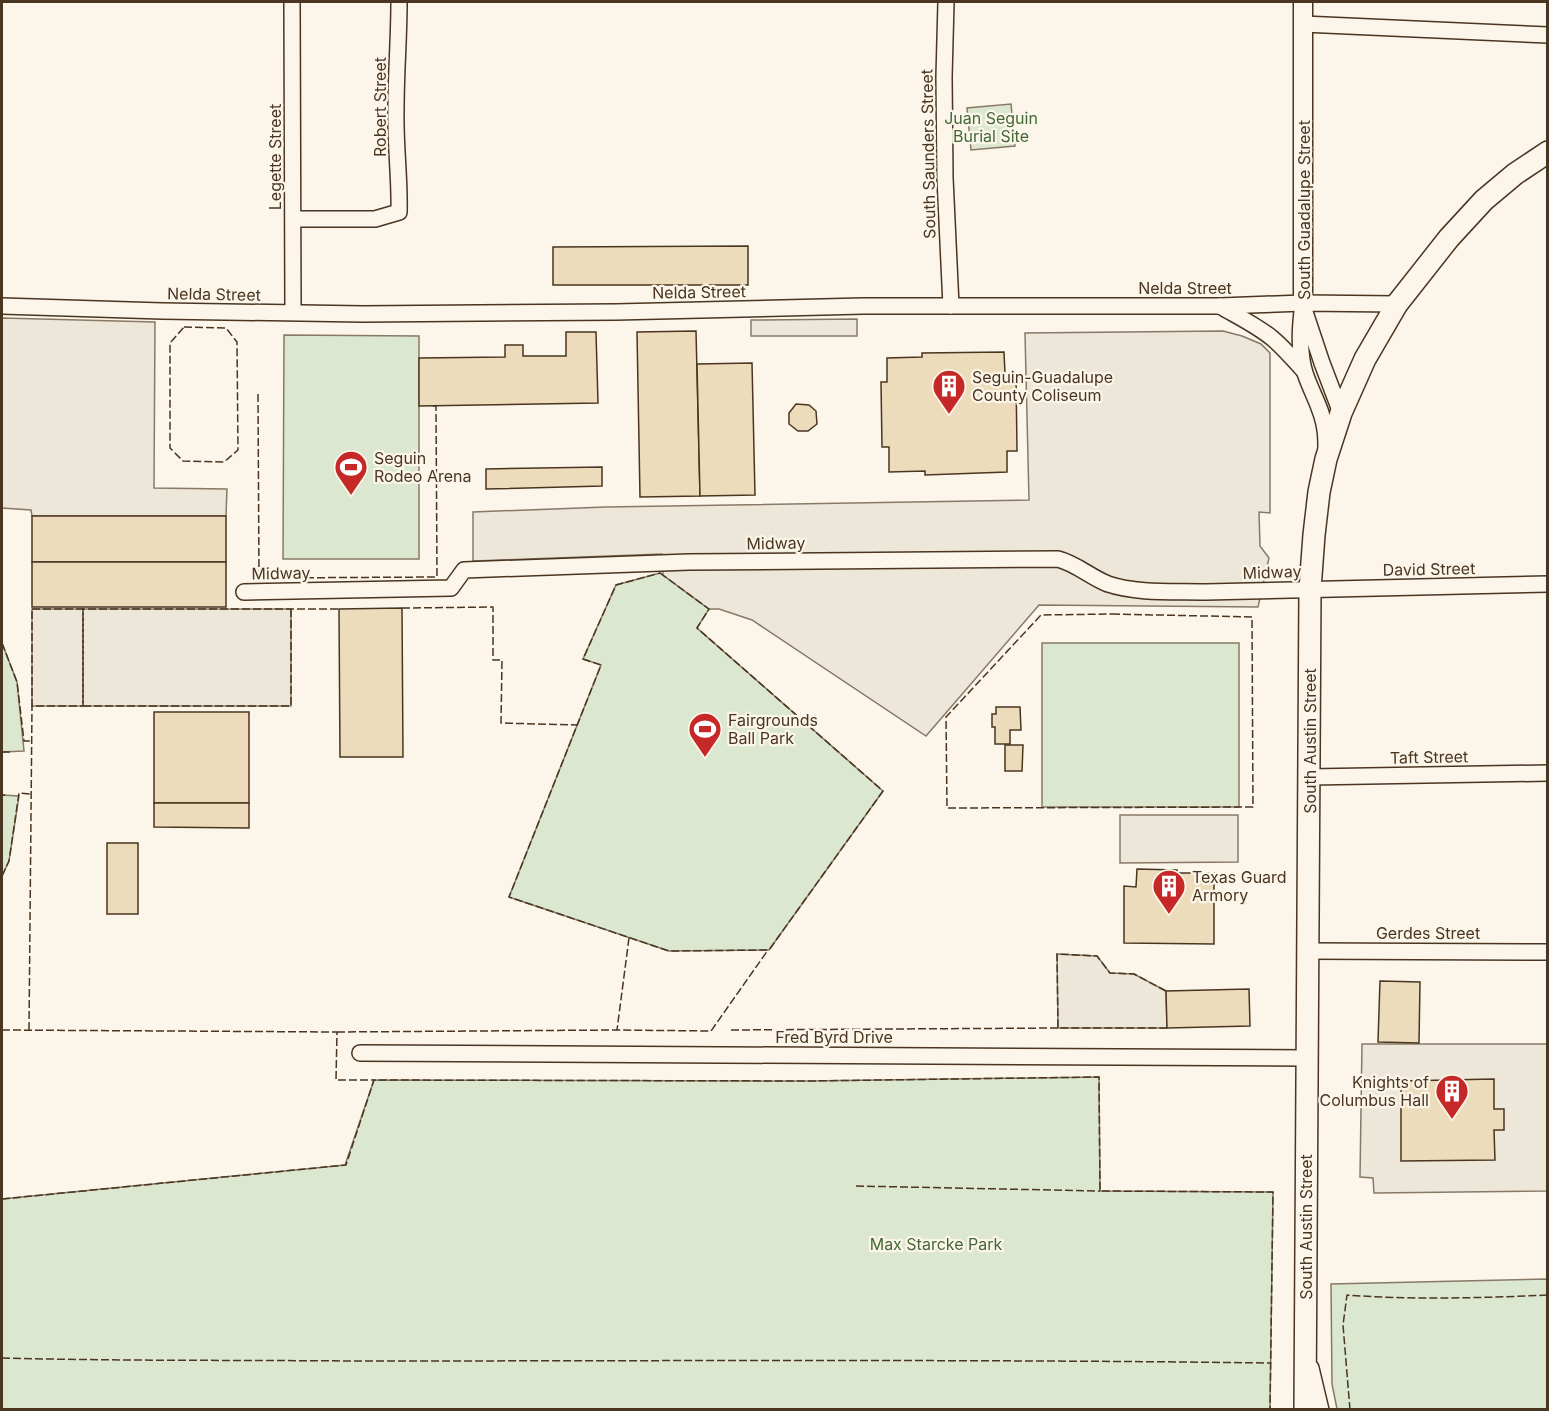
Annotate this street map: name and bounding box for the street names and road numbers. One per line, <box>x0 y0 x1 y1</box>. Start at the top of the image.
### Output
street label: Robert Street <box>370 57 390 157</box>
street label: South Saunders Street <box>917 69 939 239</box>
street label: Legette Street <box>265 104 285 210</box>
street label: South Guadalupe Street <box>1294 120 1314 300</box>
street label: Nelda Street <box>1138 278 1232 298</box>
street label: Nelda Street <box>652 281 746 303</box>
street label: Nelda Street <box>167 283 261 305</box>
street label: Midway <box>746 532 806 554</box>
street label: David Street <box>1383 558 1475 580</box>
street label: Midway <box>1242 561 1302 583</box>
street label: Midway <box>251 562 311 584</box>
street label: South Austin Street <box>1300 668 1320 814</box>
street label: Taft Street <box>1390 746 1468 768</box>
street label: Gerdes Street <box>1376 923 1480 943</box>
street label: Fred Byrd Drive <box>775 1027 893 1047</box>
street label: South Austin Street <box>1296 1154 1316 1300</box>

